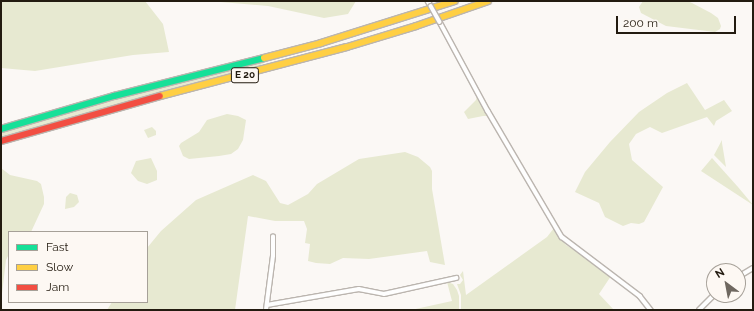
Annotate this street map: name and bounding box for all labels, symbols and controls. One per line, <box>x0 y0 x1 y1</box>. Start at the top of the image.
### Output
scale bar <box>618 8 738 34</box>
text: 200 m <box>623 16 658 30</box>
road number: E 20 <box>230 67 260 83</box>
legend <box>8 231 148 303</box>
text: Fast <box>46 240 69 254</box>
text: Slow <box>46 260 73 274</box>
north arrow <box>706 263 746 303</box>
text: N <box>713 266 727 281</box>
text: Jam <box>46 280 69 294</box>

